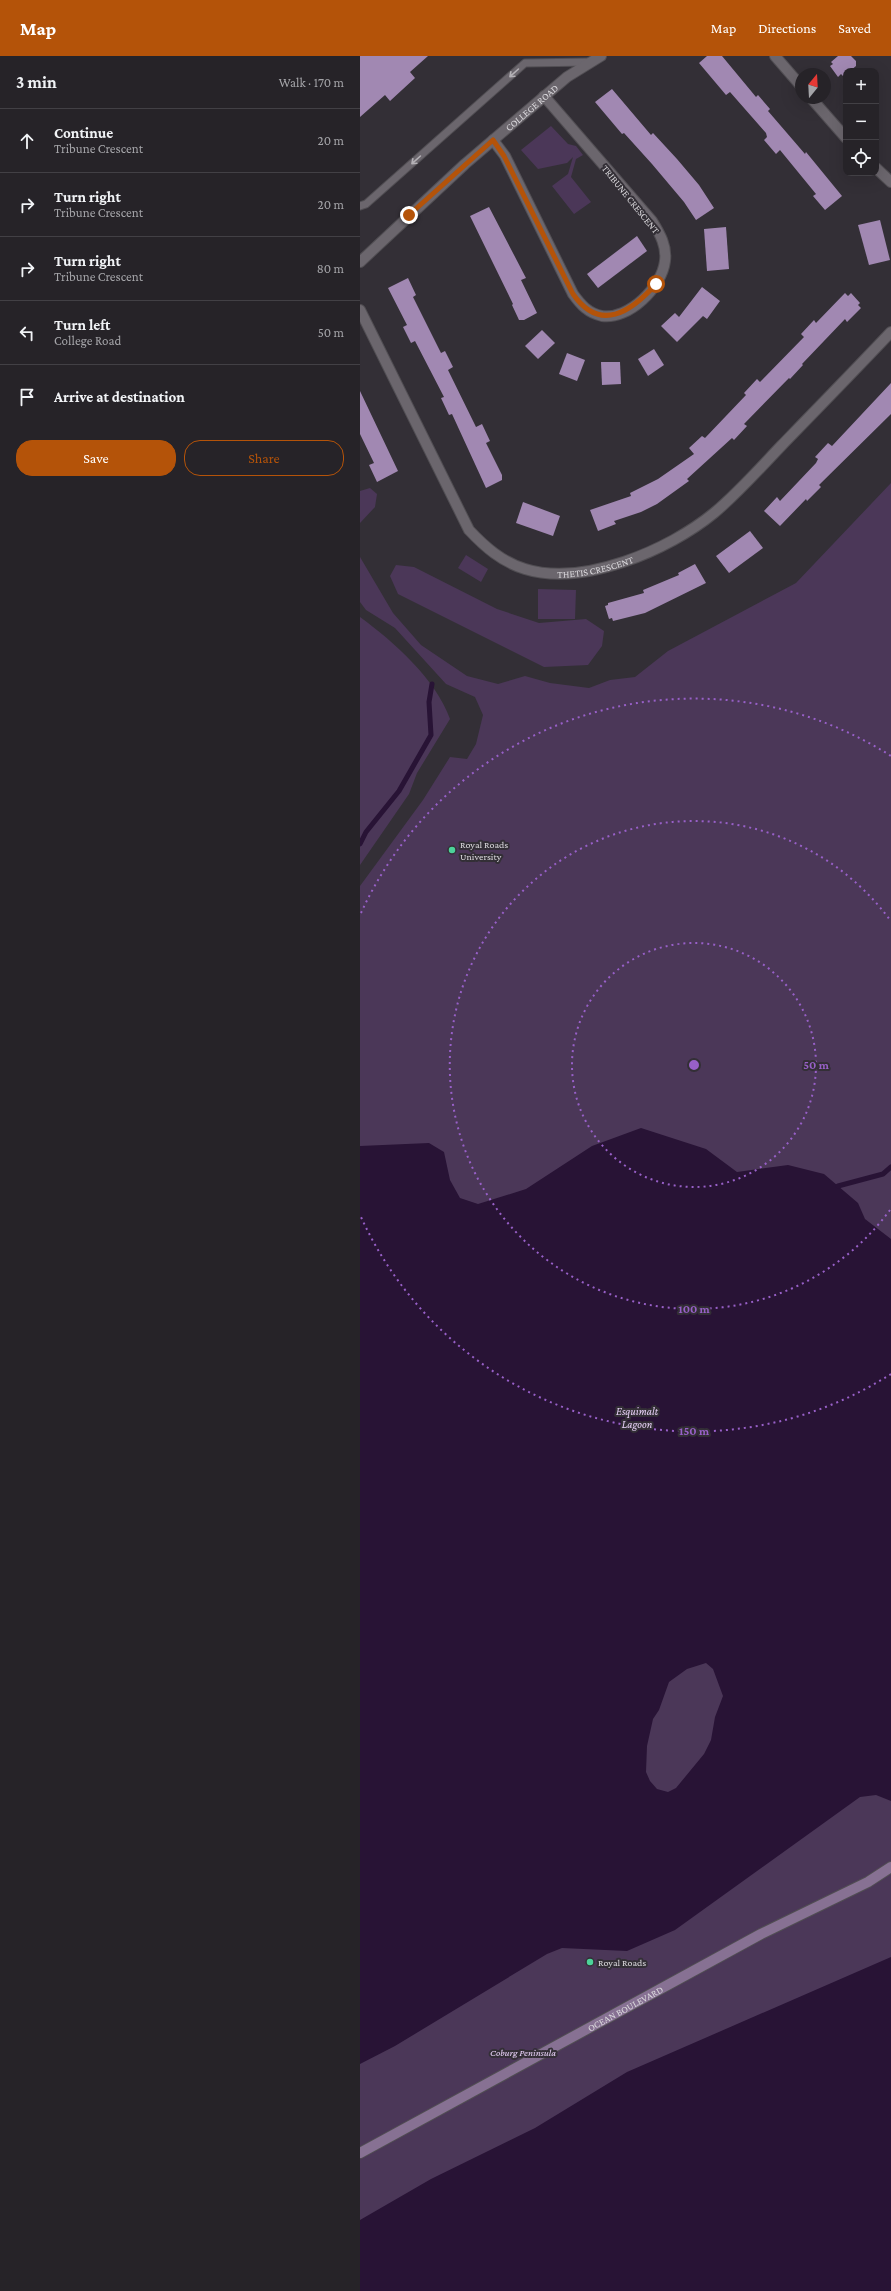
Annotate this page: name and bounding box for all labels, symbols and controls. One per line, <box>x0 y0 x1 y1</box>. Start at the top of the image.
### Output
text: Map <box>20 18 56 39</box>
text: Map <box>711 20 736 36</box>
text: Directions <box>758 20 816 36</box>
text: Saved <box>838 20 871 36</box>
one-way arrow <box>509 68 519 77</box>
north arrow <box>795 68 831 104</box>
map controls <box>843 68 879 176</box>
button: + <box>843 68 879 104</box>
text: 3 min <box>16 73 57 92</box>
text: Walk · 170 m <box>279 75 344 90</box>
street label: COLLEGE ROAD <box>503 82 561 133</box>
button: − <box>843 104 879 140</box>
text: Continue <box>54 125 113 141</box>
icon: ahead <box>16 130 38 152</box>
text: 20 m <box>318 133 344 148</box>
button: locate <box>843 140 879 176</box>
text: Tribune Crescent <box>54 141 143 156</box>
one-way arrow <box>411 155 422 164</box>
street label: TRIBUNE CRESCENT <box>600 163 662 236</box>
text: Turn right <box>54 189 121 205</box>
icon: right <box>16 194 38 216</box>
text: 20 m <box>318 197 344 212</box>
text: Tribune Crescent <box>54 205 143 220</box>
route end <box>400 206 418 224</box>
text: Turn right <box>54 253 121 269</box>
icon: right <box>16 258 38 280</box>
text: 80 m <box>317 261 344 276</box>
text: Tribune Crescent <box>54 269 143 284</box>
route start <box>647 275 665 293</box>
text: Turn left <box>54 317 110 333</box>
icon: left <box>16 322 38 344</box>
text: 50 m <box>318 325 344 340</box>
text: College Road <box>54 333 121 348</box>
icon: arrive <box>16 386 38 408</box>
text: Arrive at destination <box>54 389 185 405</box>
button: Save <box>16 440 176 476</box>
button: Share <box>184 440 344 476</box>
street label: THETIS CRESCENT <box>557 554 635 580</box>
place label: Royal Roads University <box>460 839 508 862</box>
marker: Royal Roads University <box>447 845 457 855</box>
centre of rings <box>687 1058 701 1072</box>
text: 50 m <box>803 1058 830 1072</box>
text: 100 m <box>678 1302 711 1316</box>
water label: Esquimalt Lagoon <box>616 1405 659 1431</box>
text: 150 m <box>679 1424 710 1438</box>
marker: Royal Roads <box>585 1957 595 1967</box>
place label: Royal Roads <box>598 1957 646 1968</box>
street label: OCEAN BOULEVARD <box>586 1983 665 2034</box>
park label: Coburg Peninsula <box>490 2047 556 2058</box>

